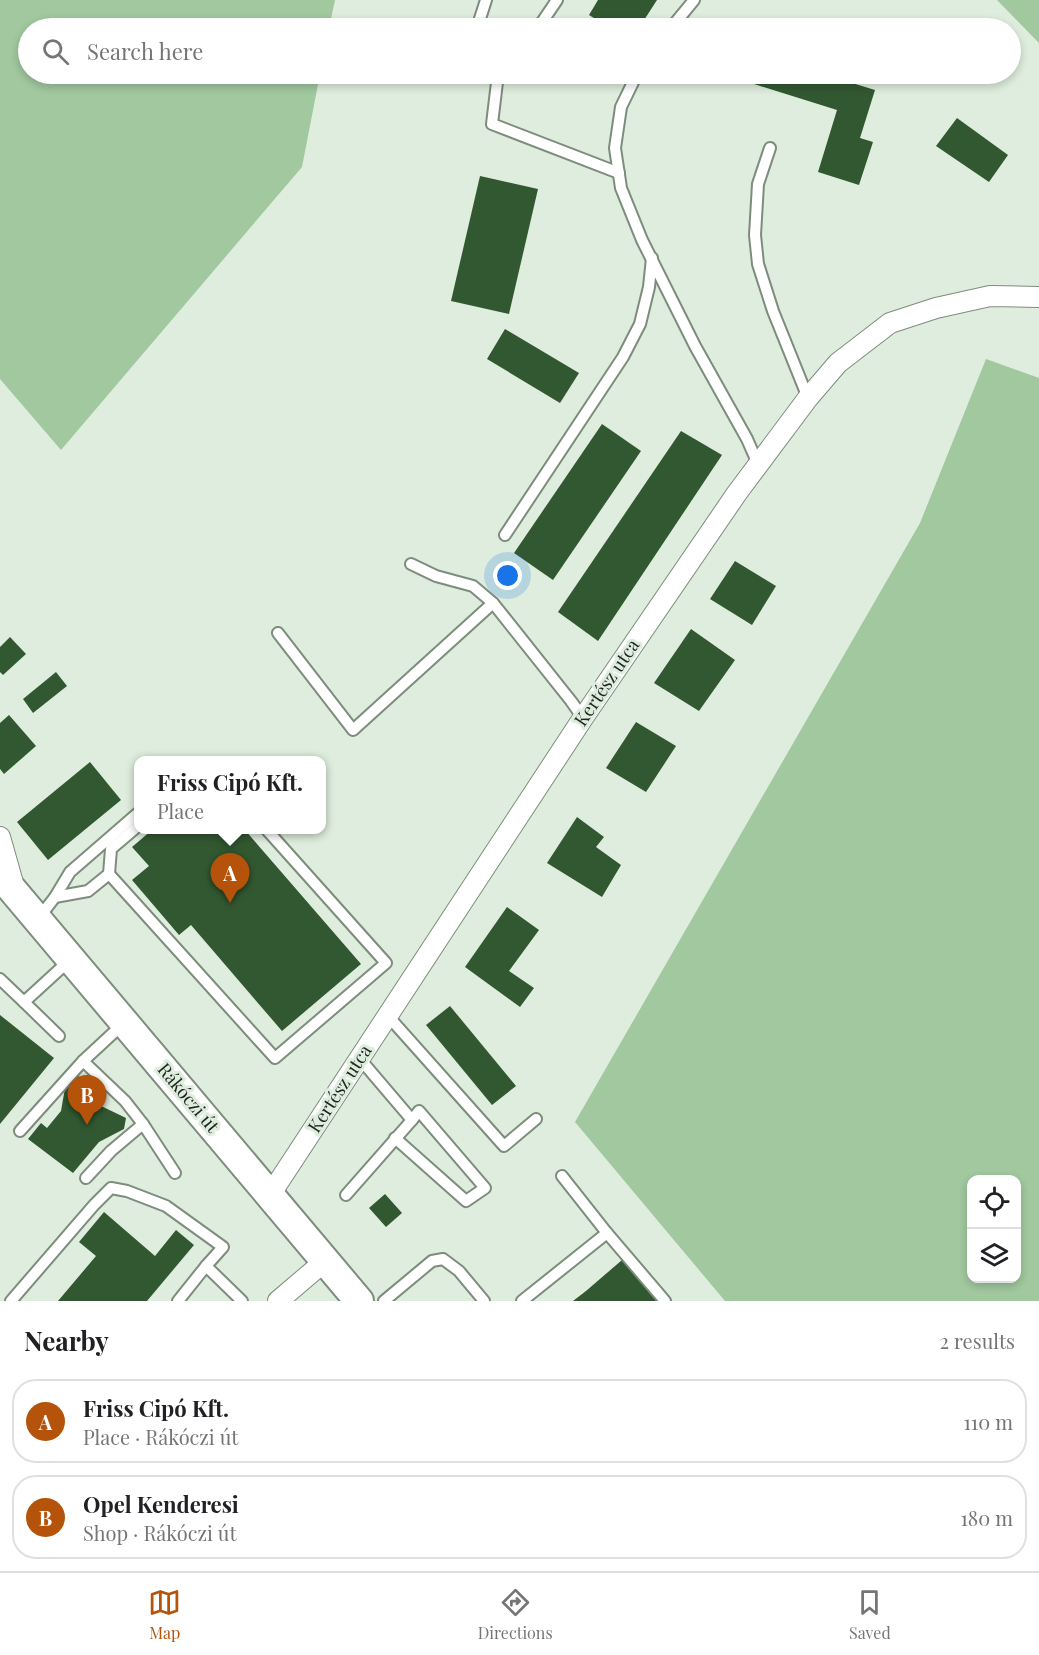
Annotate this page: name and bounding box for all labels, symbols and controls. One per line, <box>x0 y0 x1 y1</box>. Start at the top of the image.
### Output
search box <box>18 18 1021 84</box>
icon: search <box>39 35 72 68</box>
text: Search here <box>87 36 203 66</box>
your location <box>493 561 522 590</box>
street label: Kertész utca <box>568 634 644 731</box>
popup <box>134 756 326 834</box>
text: Friss Cipó Kft. <box>157 767 303 797</box>
text: Place <box>157 797 204 824</box>
pin: A <box>210 854 250 903</box>
street label: Kertész utca <box>302 1040 376 1137</box>
street label: Rákóczi út <box>153 1058 225 1138</box>
pin: B <box>68 1076 106 1125</box>
map controls <box>967 1175 1021 1283</box>
button: locate <box>967 1175 1021 1229</box>
button: layers <box>967 1229 1021 1283</box>
text: Nearby <box>24 1323 109 1358</box>
text: 2 results <box>940 1327 1015 1354</box>
text: Friss Cipó Kft. <box>83 1393 229 1423</box>
text: A <box>39 1408 52 1435</box>
text: 110 m <box>963 1408 1013 1435</box>
text: Place · Rákóczi út <box>83 1423 238 1450</box>
text: Opel Kenderesi <box>83 1489 239 1519</box>
text: B <box>39 1504 52 1531</box>
text: 180 m <box>960 1504 1013 1531</box>
text: Shop · Rákóczi út <box>83 1519 236 1546</box>
tab: Map <box>148 1586 181 1643</box>
tab: Directions <box>478 1586 553 1643</box>
tab: Saved <box>849 1586 891 1643</box>

